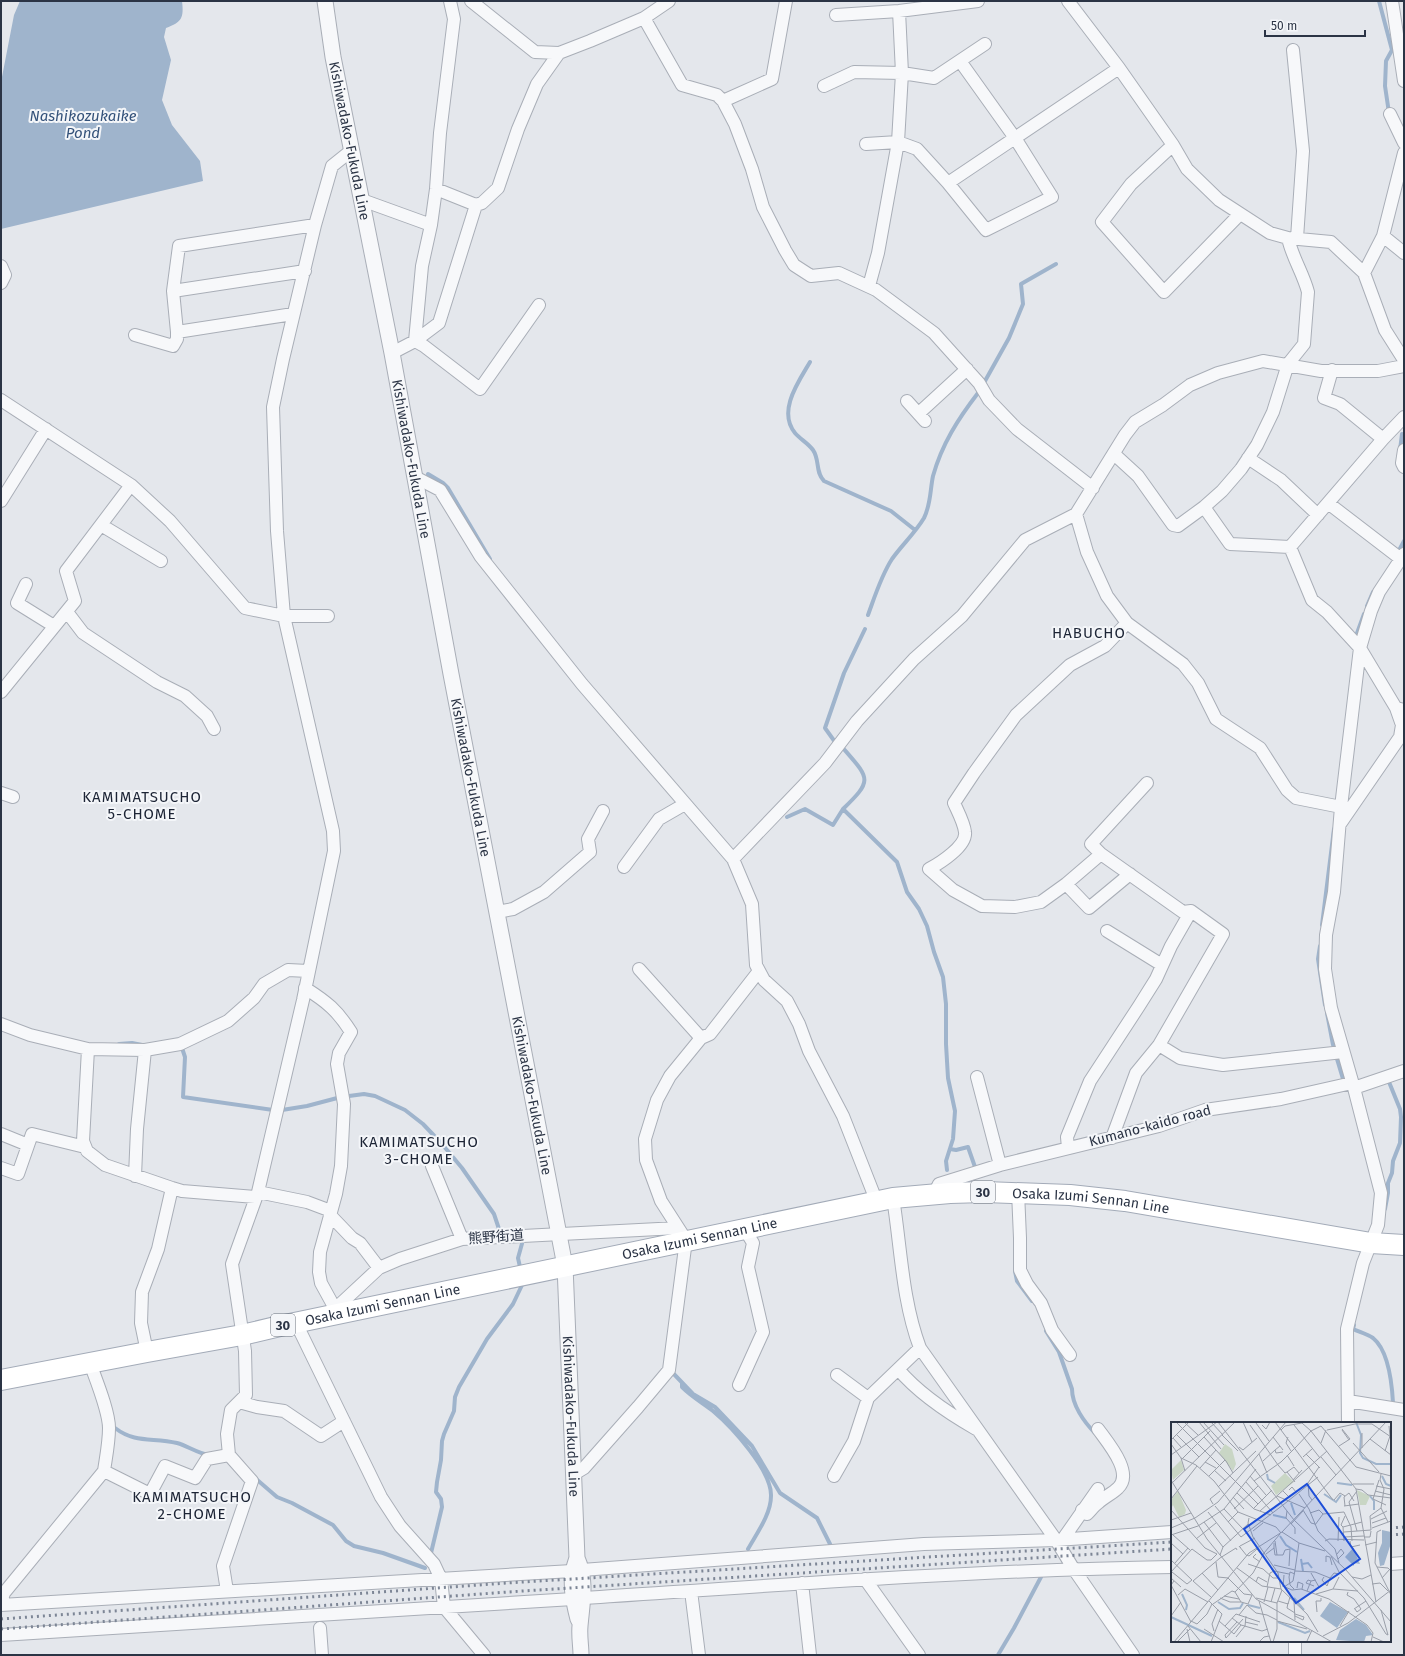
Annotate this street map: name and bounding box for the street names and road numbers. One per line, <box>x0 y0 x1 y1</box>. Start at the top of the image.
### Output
street label: Kishiwadako-Fukuda Line <box>326 60 374 222</box>
street label: Kishiwadako-Fukuda Line <box>388 378 434 540</box>
street label: Kishiwadako-Fukuda Line <box>447 696 495 858</box>
street label: Kishiwadako-Fukuda Line <box>509 1015 556 1176</box>
street label: Kumano-kaido road <box>1087 1102 1213 1150</box>
road number: 30 <box>971 1181 995 1203</box>
street label: Osaka Izumi Sennan Line <box>1012 1184 1171 1217</box>
street label: Osaka Izumi Sennan Line <box>621 1214 779 1263</box>
street label: 熊野街道 <box>467 1227 525 1247</box>
street label: Osaka Izumi Sennan Line <box>303 1280 462 1329</box>
road number: 30 <box>271 1314 295 1336</box>
street label: Kishiwadako-Fukuda Line <box>559 1335 583 1497</box>

